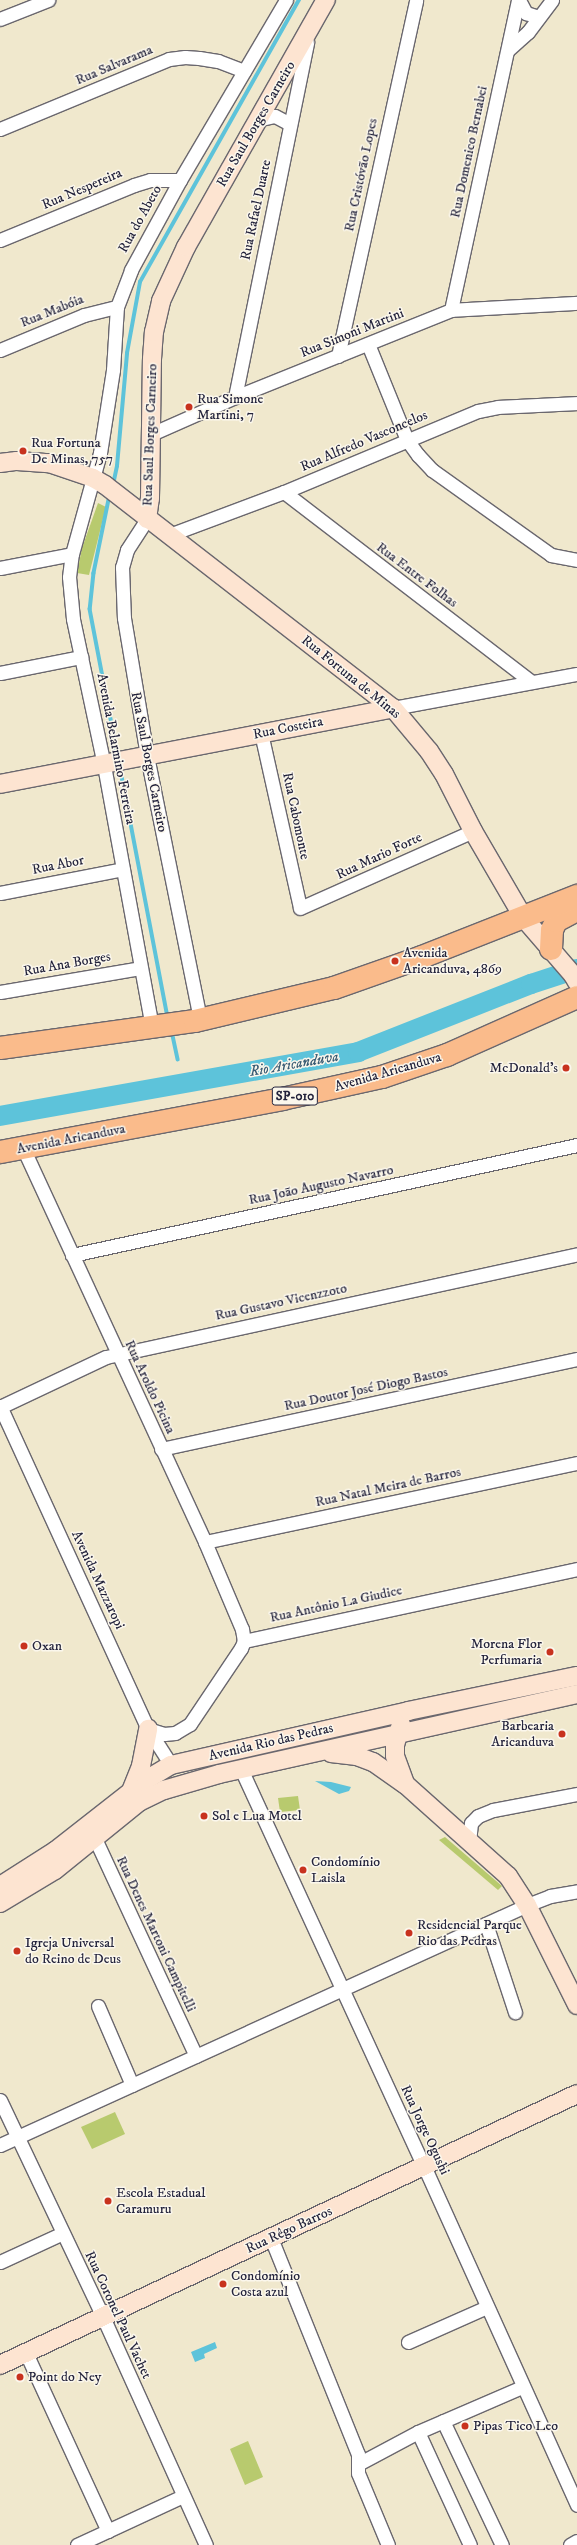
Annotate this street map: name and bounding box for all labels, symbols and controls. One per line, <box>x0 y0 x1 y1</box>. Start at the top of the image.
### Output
street label: Rua Salvarama <box>73 41 155 89</box>
street label: Rua Saul Borges Carneiro <box>213 58 299 190</box>
street label: Rua Domenico Bernabei <box>447 85 491 219</box>
street label: Rua Cristóvão Lopes <box>341 117 381 233</box>
street label: Rua Rafael Duarte <box>237 158 275 262</box>
street label: Rua Nespereira <box>39 165 125 213</box>
street label: Rua do Abeto <box>115 182 165 256</box>
street label: Rua Mabóia <box>18 291 86 331</box>
street label: Rua Simoni Martini <box>298 305 406 361</box>
street label: Rua Saul Borges Carneiro <box>139 363 161 507</box>
place label: Rua Simone Martini, 7 <box>197 391 263 424</box>
marker: Rua Simone Martini, 7 <box>184 402 194 412</box>
street label: Rua Alfredo Vasconcelos <box>298 407 430 475</box>
place label: Rua Fortuna De Minas, 757 <box>31 435 113 468</box>
marker: Rua Fortuna De Minas, 757 <box>18 446 28 456</box>
street label: Rua Entre Folhas <box>373 539 461 611</box>
street label: Rua Fortuna de Minas <box>298 632 404 722</box>
street label: Avenida Belarmino Ferreira <box>93 672 139 826</box>
street label: Rua Saul Borges Carneiro <box>127 690 171 834</box>
street label: Rua Costeira <box>252 713 324 743</box>
street label: Rua Cabomonte <box>279 771 313 861</box>
street label: Rua Mario Forte <box>333 829 425 883</box>
street label: Rua Abor <box>31 852 85 878</box>
place label: Avenida Aricanduva, 4869 <box>403 945 502 978</box>
street label: Rua Ana Borges <box>22 948 112 980</box>
marker: Avenida Aricanduva, 4869 <box>390 956 400 966</box>
water label: Rio Aricanduva <box>248 1047 340 1081</box>
street label: Avenida Aricanduva <box>333 1049 443 1095</box>
place label: McDonald's <box>490 1060 558 1076</box>
marker: McDonald's <box>561 1063 571 1073</box>
road number: SP-010 <box>271 1085 319 1107</box>
street label: Avenida Aricanduva <box>15 1120 127 1158</box>
street label: Rua João Augusto Navarro <box>247 1161 395 1209</box>
street label: Rua Gustavo Vicenzzoto <box>214 1280 348 1324</box>
street label: Rua Aroldo Picina <box>121 1337 179 1437</box>
street label: Rua Doutor José Diogo Bastos <box>283 1363 449 1415</box>
street label: Rua Natal Meira de Barros <box>314 1463 462 1511</box>
street label: Avenida Mazzaropi <box>68 1528 128 1632</box>
street label: Rua Antônio La Giudice <box>268 1582 404 1626</box>
place label: Morena Flor Perfumaria <box>471 1636 542 1668</box>
place label: Oxan <box>32 1638 62 1654</box>
marker: Oxan <box>19 1641 29 1651</box>
marker: Morena Flor Perfumaria <box>545 1647 555 1657</box>
place label: Barbearia Aricanduva <box>491 1718 554 1750</box>
street label: Avenida Rio das Pedras <box>207 1719 335 1765</box>
marker: Barbearia Aricanduva <box>557 1729 567 1739</box>
place label: Sol e Lua Motel <box>212 1808 302 1824</box>
marker: Sol e Lua Motel <box>199 1811 209 1821</box>
street label: Rua Denes Martoni Campitelli <box>113 1853 199 2015</box>
place label: Condomínio Laisla <box>311 1854 380 1886</box>
marker: Condomínio Laisla <box>298 1865 308 1875</box>
place label: Residencial Parque Rio das Pedras <box>417 1917 522 1950</box>
marker: Residencial Parque Rio das Pedras <box>404 1928 414 1938</box>
place label: Igreja Universal do Reino de Deus <box>25 1935 121 1968</box>
marker: Igreja Universal do Reino de Deus <box>12 1946 22 1956</box>
street label: Rua Jorge Ogushi <box>397 2082 453 2178</box>
place label: Escola Estadual Caramuru <box>116 2185 205 2218</box>
marker: Escola Estadual Caramuru <box>103 2196 113 2206</box>
street label: Rua Rêgo Barros <box>243 2203 335 2257</box>
street label: Rua Coronel Paul Vachet <box>81 2248 155 2382</box>
place label: Condomínio Costa azul <box>231 2268 300 2300</box>
marker: Condomínio Costa azul <box>218 2279 228 2289</box>
place label: Point do Ney <box>28 2369 101 2385</box>
marker: Point do Ney <box>15 2372 25 2382</box>
place label: Pipas Tico Leo <box>473 2418 558 2434</box>
marker: Pipas Tico Leo <box>460 2421 470 2431</box>

